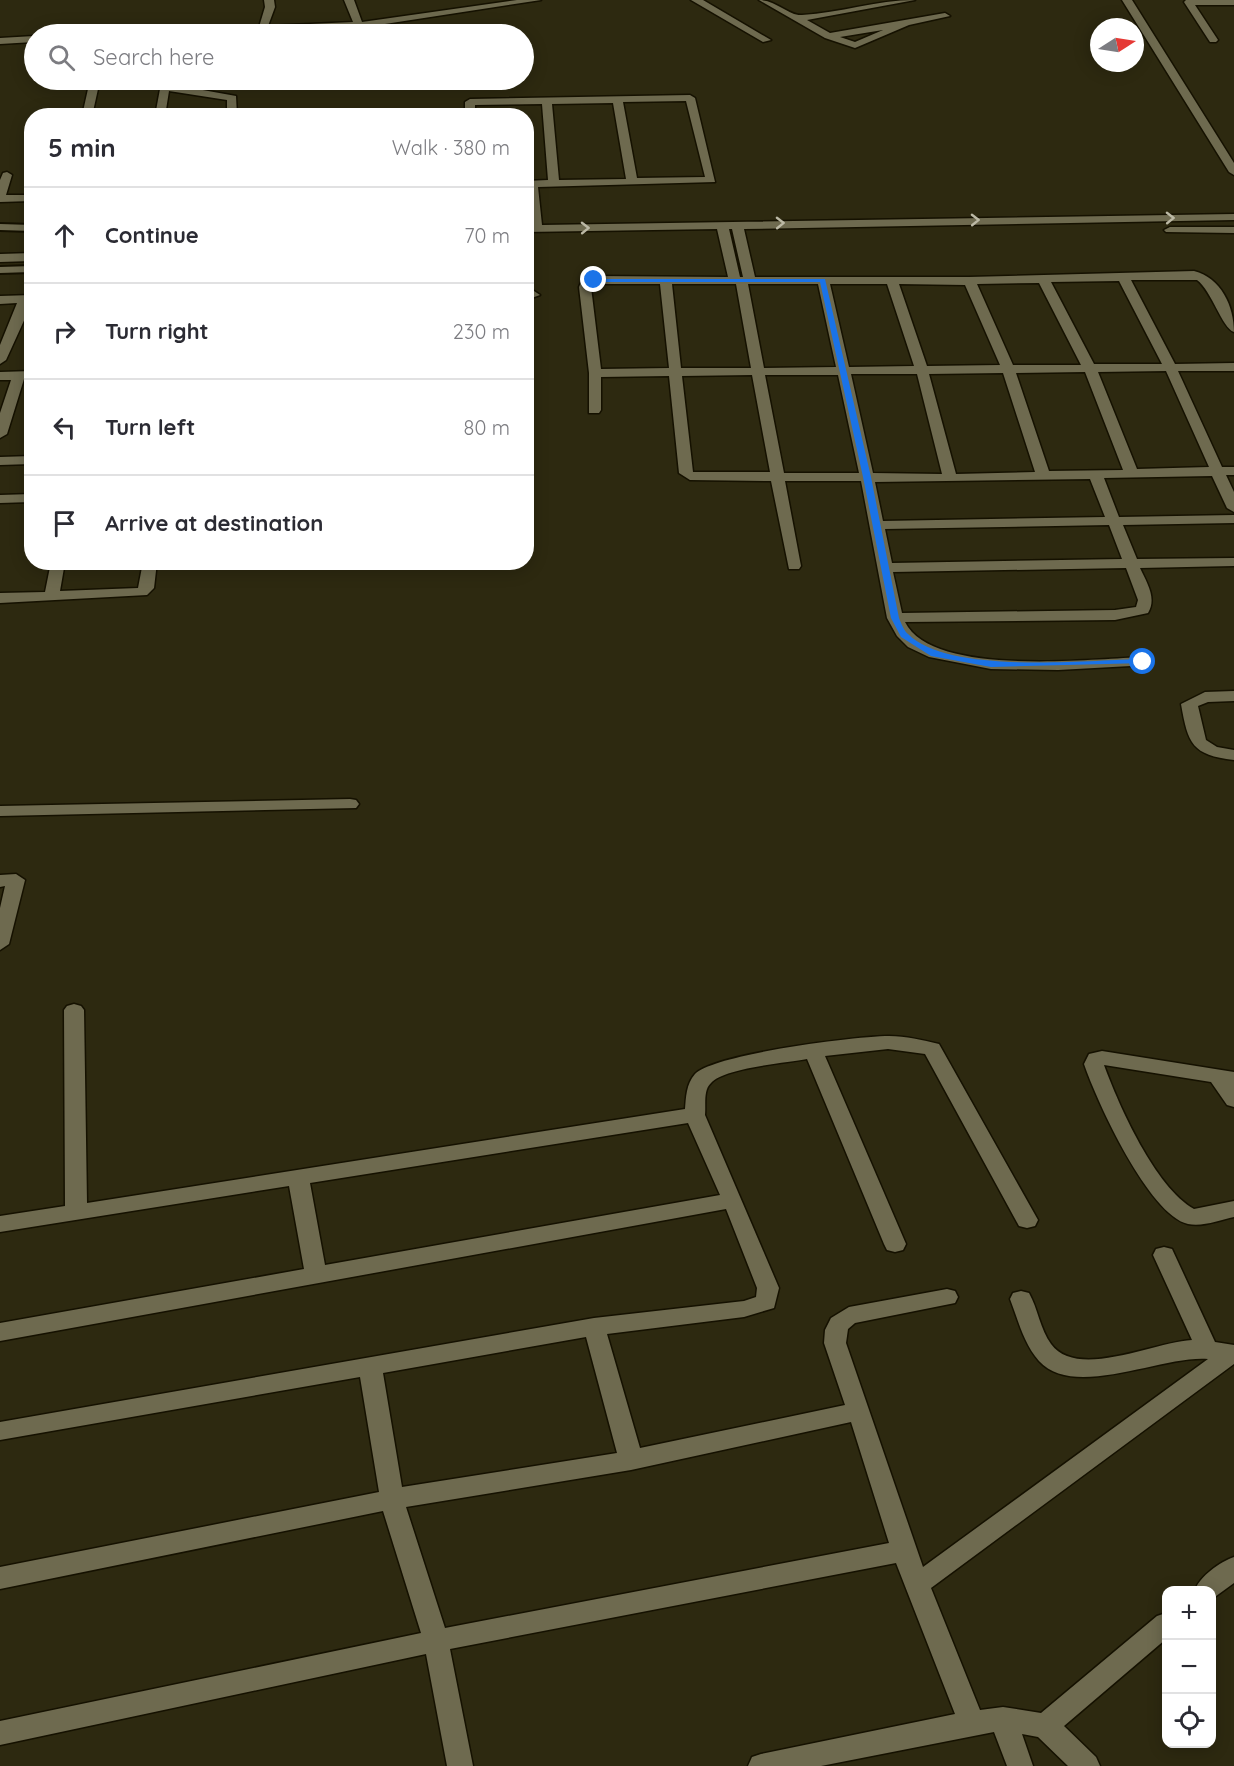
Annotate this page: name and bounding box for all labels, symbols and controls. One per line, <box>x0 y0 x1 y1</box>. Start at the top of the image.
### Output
north arrow <box>1090 18 1144 72</box>
search box <box>24 24 534 90</box>
icon: search <box>45 41 78 74</box>
text: Search here <box>93 43 214 71</box>
text: 5 min <box>48 131 116 164</box>
text: Walk · 380 m <box>392 135 510 160</box>
one-way arrow <box>1165 211 1174 224</box>
one-way arrow <box>970 214 979 226</box>
one-way arrow <box>775 217 784 229</box>
icon: ahead <box>48 219 81 252</box>
text: Continue <box>105 221 199 249</box>
one-way arrow <box>580 222 589 234</box>
text: 70 m <box>464 223 510 248</box>
route end <box>580 266 606 292</box>
icon: right <box>48 315 81 348</box>
text: Turn right <box>105 317 209 345</box>
text: 230 m <box>453 319 510 344</box>
icon: left <box>48 411 81 444</box>
text: Turn left <box>105 413 195 441</box>
text: 80 m <box>464 415 510 440</box>
icon: arrive <box>48 507 81 540</box>
text: Arrive at destination <box>105 509 323 537</box>
route start <box>1129 648 1155 674</box>
map controls <box>1162 1586 1216 1748</box>
button: + <box>1162 1586 1216 1640</box>
button: − <box>1162 1640 1216 1694</box>
button: locate <box>1162 1694 1216 1748</box>

